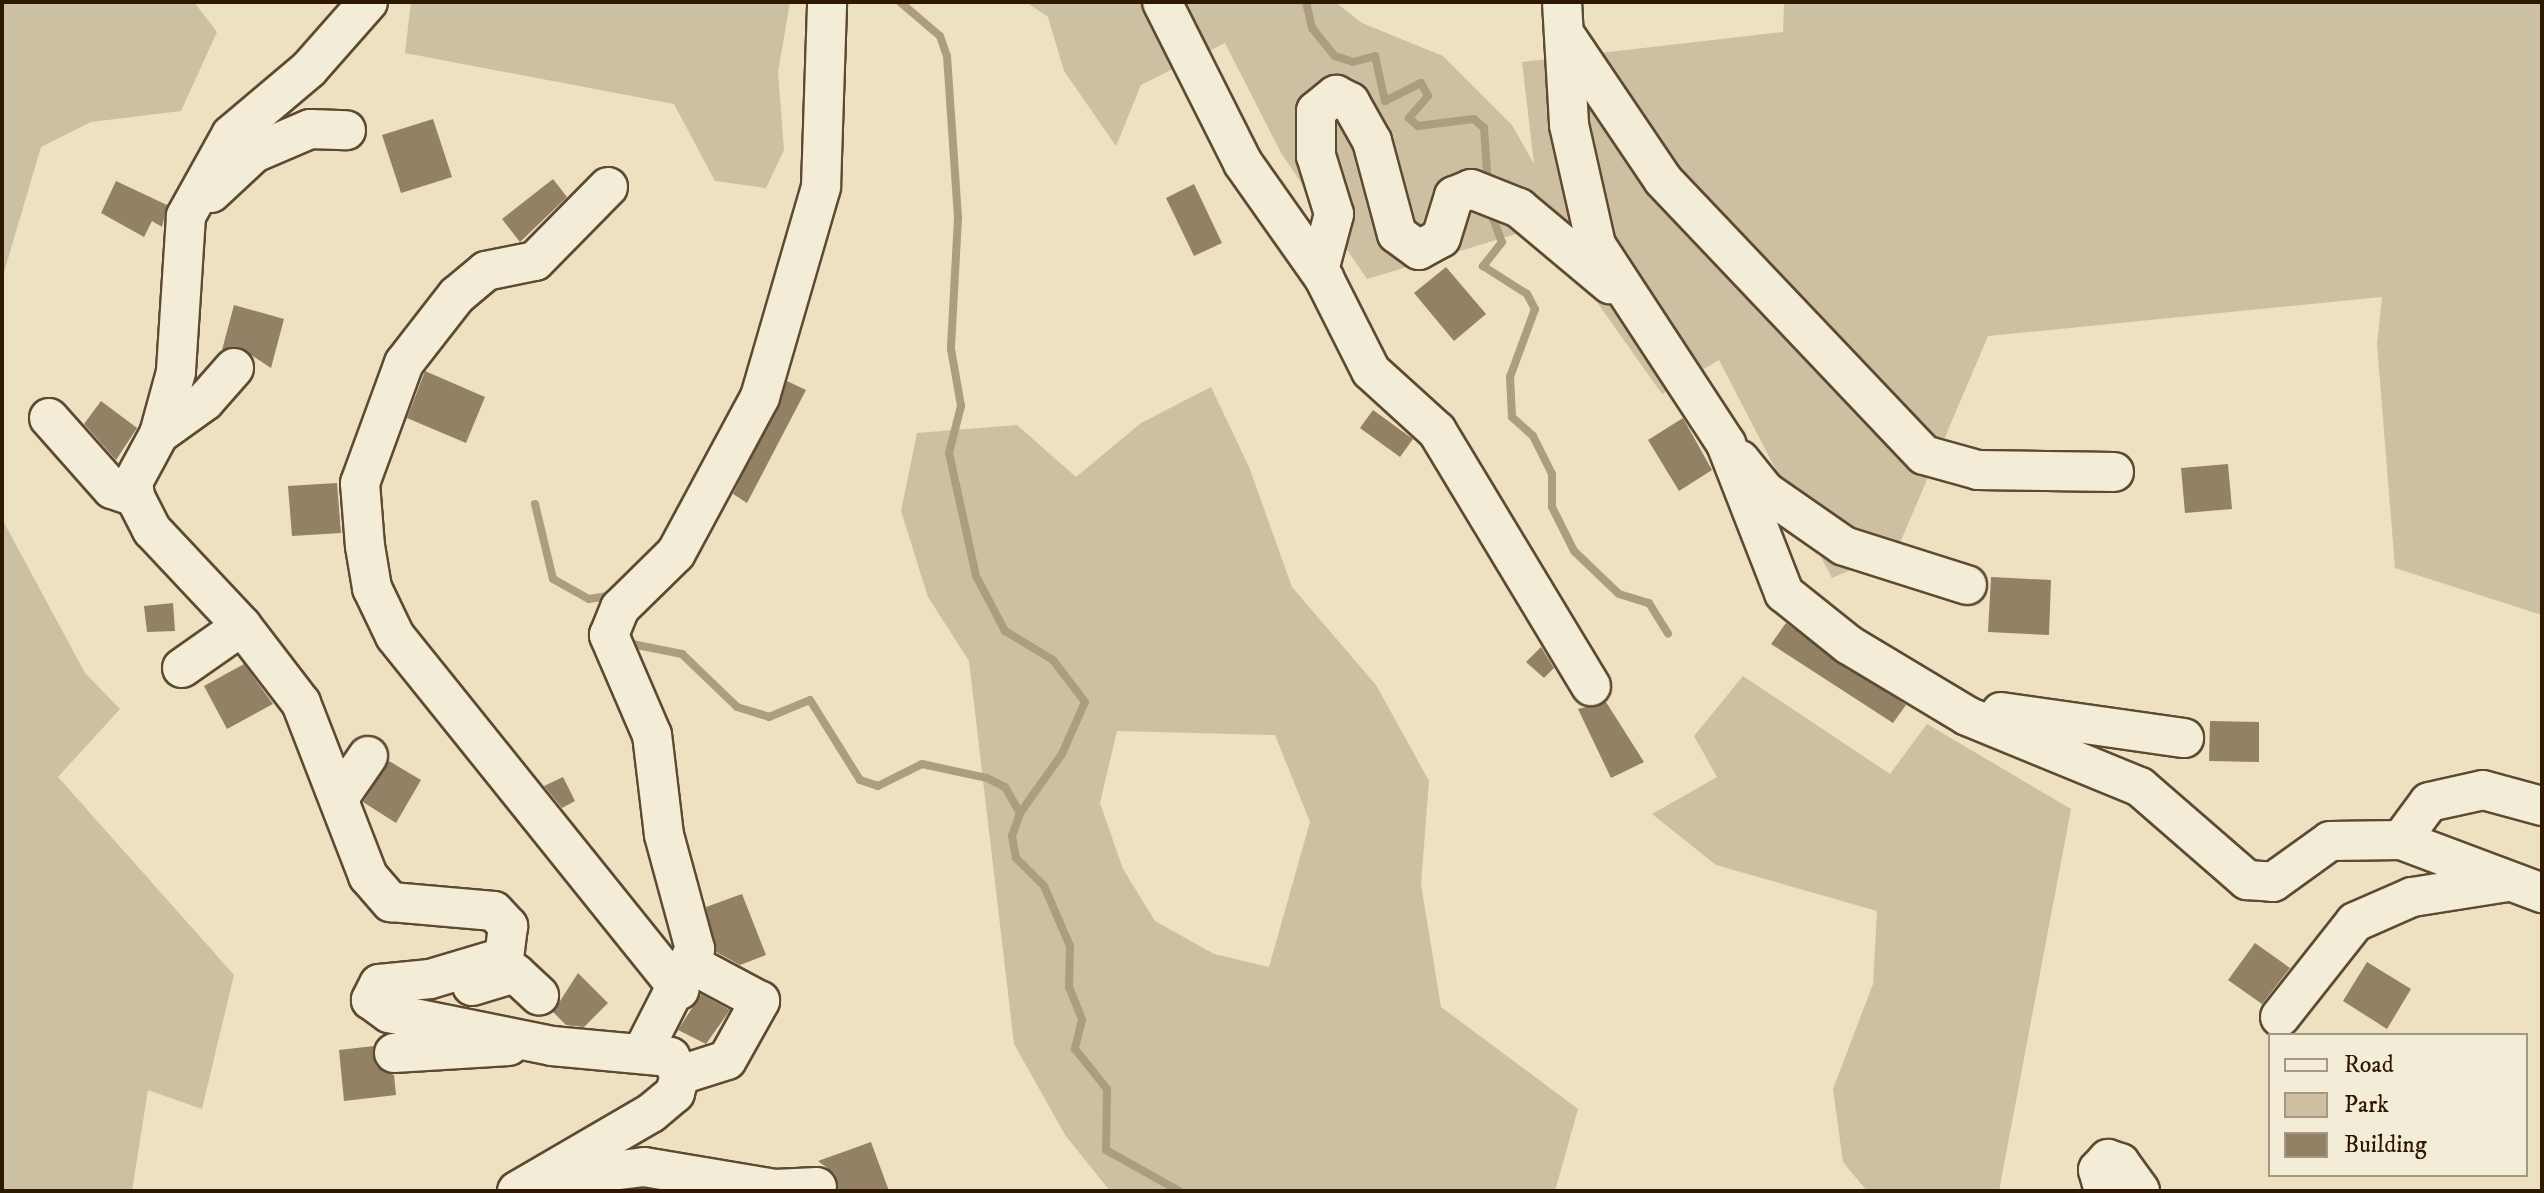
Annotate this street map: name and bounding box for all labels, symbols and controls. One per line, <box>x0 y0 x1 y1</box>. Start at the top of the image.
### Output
legend <box>2268 1033 2528 1177</box>
text: Road <box>2344 1050 2394 1080</box>
text: Park <box>2344 1090 2389 1120</box>
text: Building <box>2344 1130 2427 1160</box>

